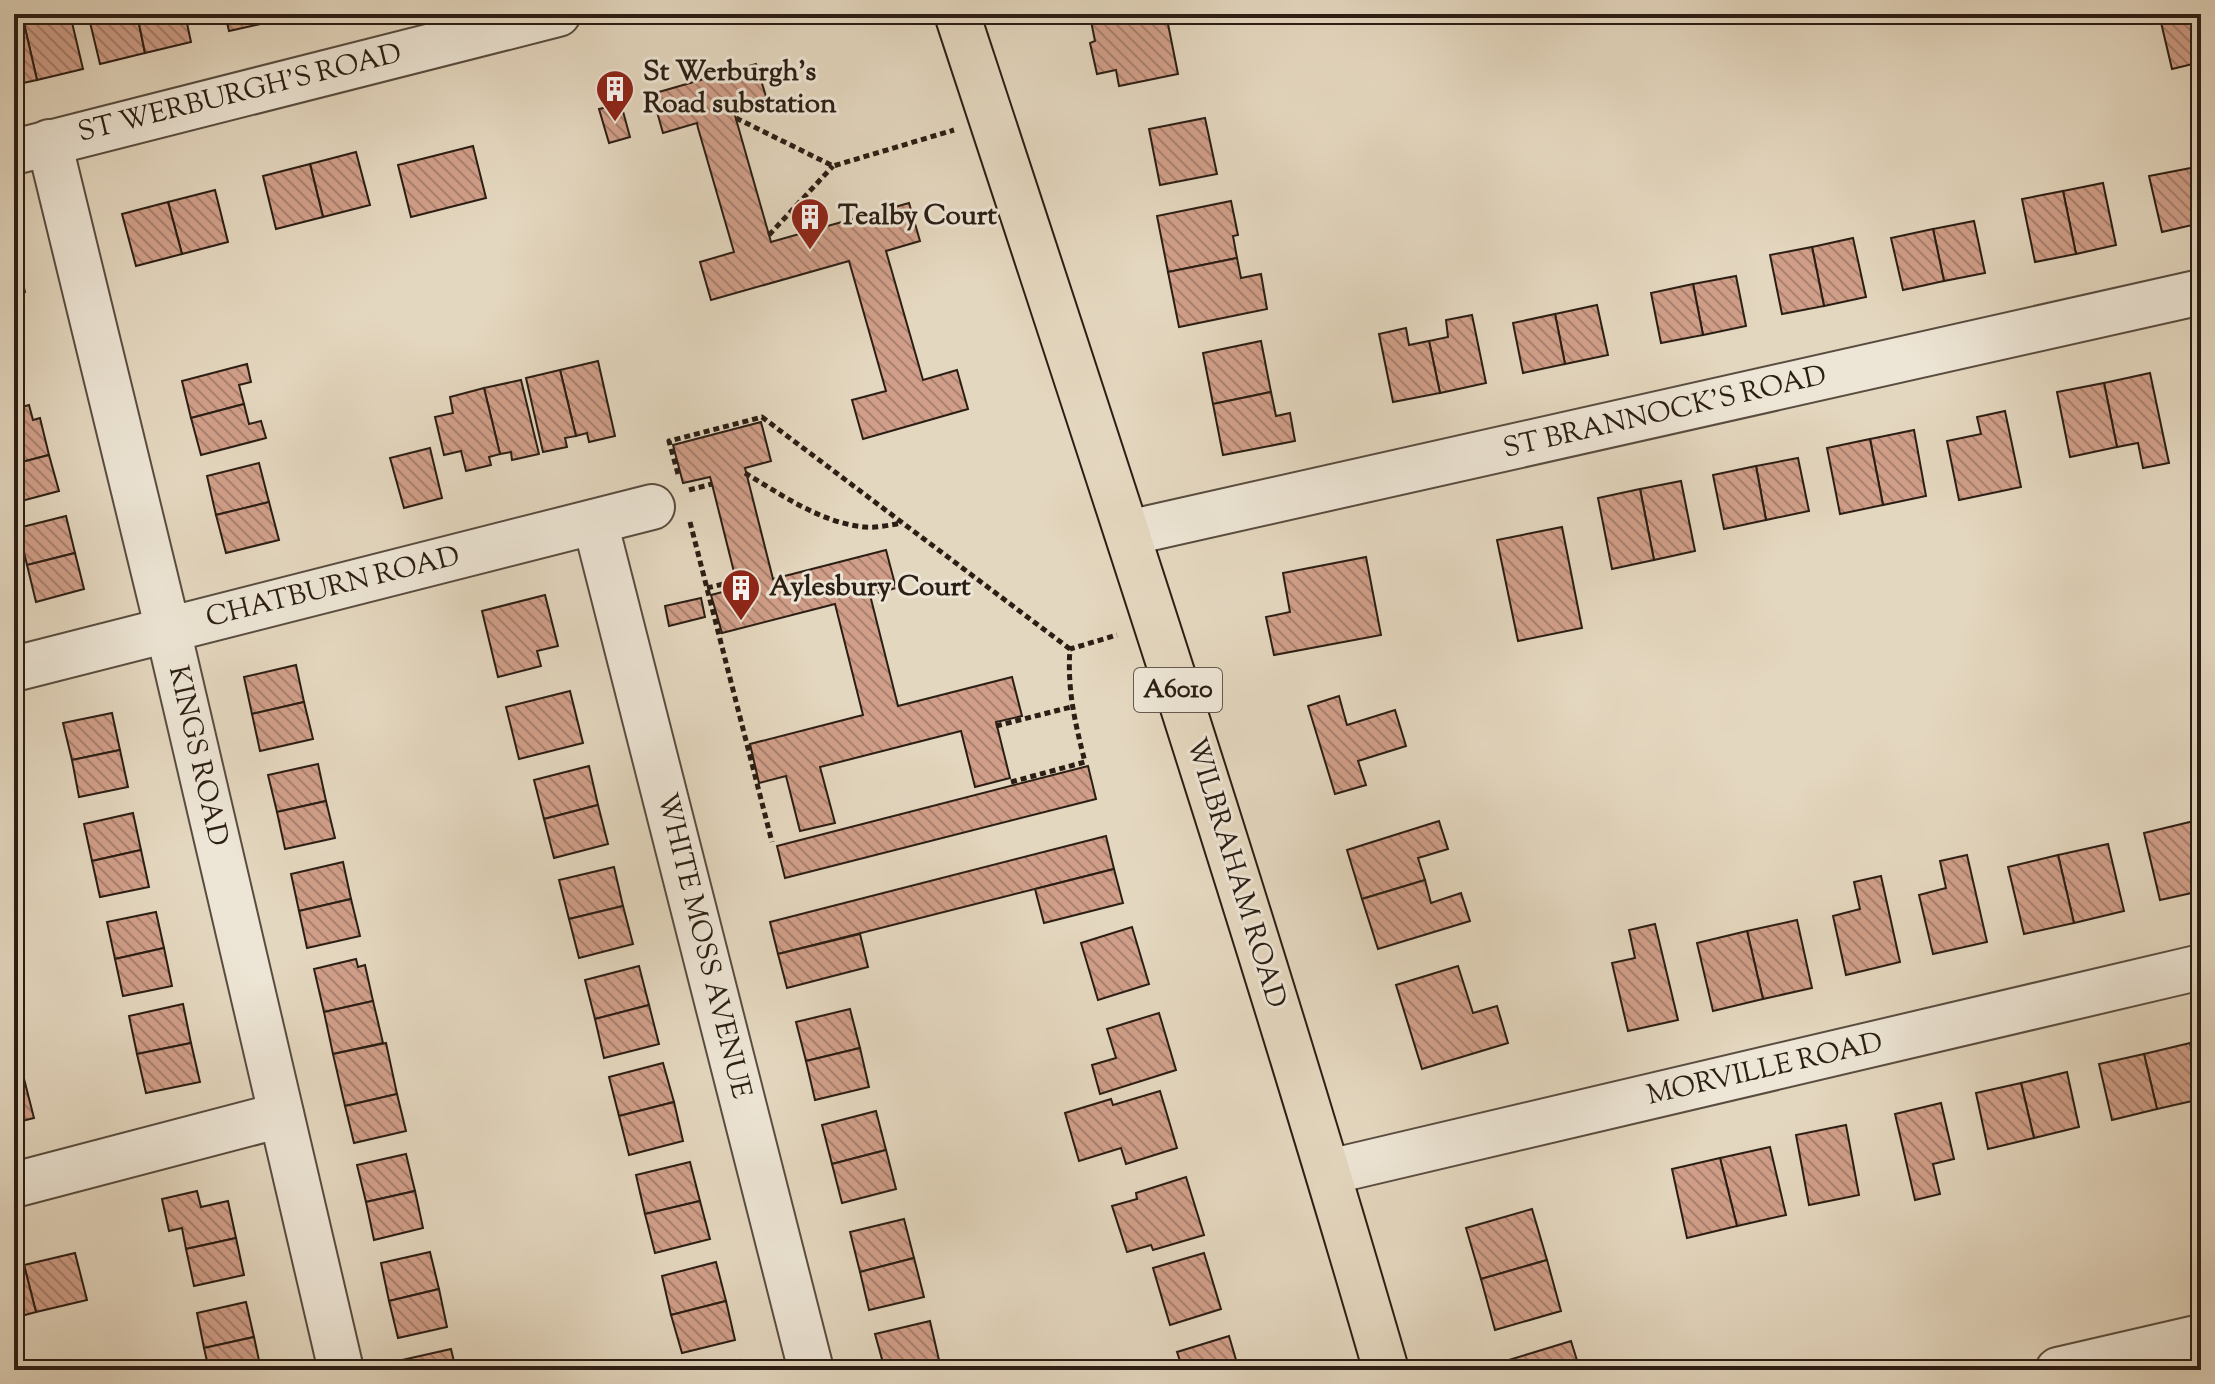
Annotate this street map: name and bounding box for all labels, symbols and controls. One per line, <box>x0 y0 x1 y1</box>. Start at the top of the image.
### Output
street label: ST WERBURGH'S ROAD <box>74 34 406 154</box>
place label: St Werburgh's Road substation <box>643 53 837 125</box>
building icon: St Werburgh's Road substation <box>594 68 636 123</box>
building icon: Tealby Court <box>789 196 831 251</box>
place label: Tealby Court <box>838 197 997 237</box>
street label: ST BRANNOCK'S ROAD <box>1500 356 1830 470</box>
street label: CHATBURN ROAD <box>202 537 464 639</box>
building icon: Aylesbury Court <box>720 567 762 622</box>
place label: Aylesbury Court <box>769 568 971 608</box>
street label: KINGS ROAD <box>157 662 237 850</box>
road number: A6010 <box>1134 668 1222 712</box>
street label: WILBRAHAM ROAD <box>1175 733 1295 1013</box>
street label: WHITE MOSS AVENUE <box>646 789 760 1103</box>
street label: MORVILLE ROAD <box>1643 1023 1887 1117</box>

